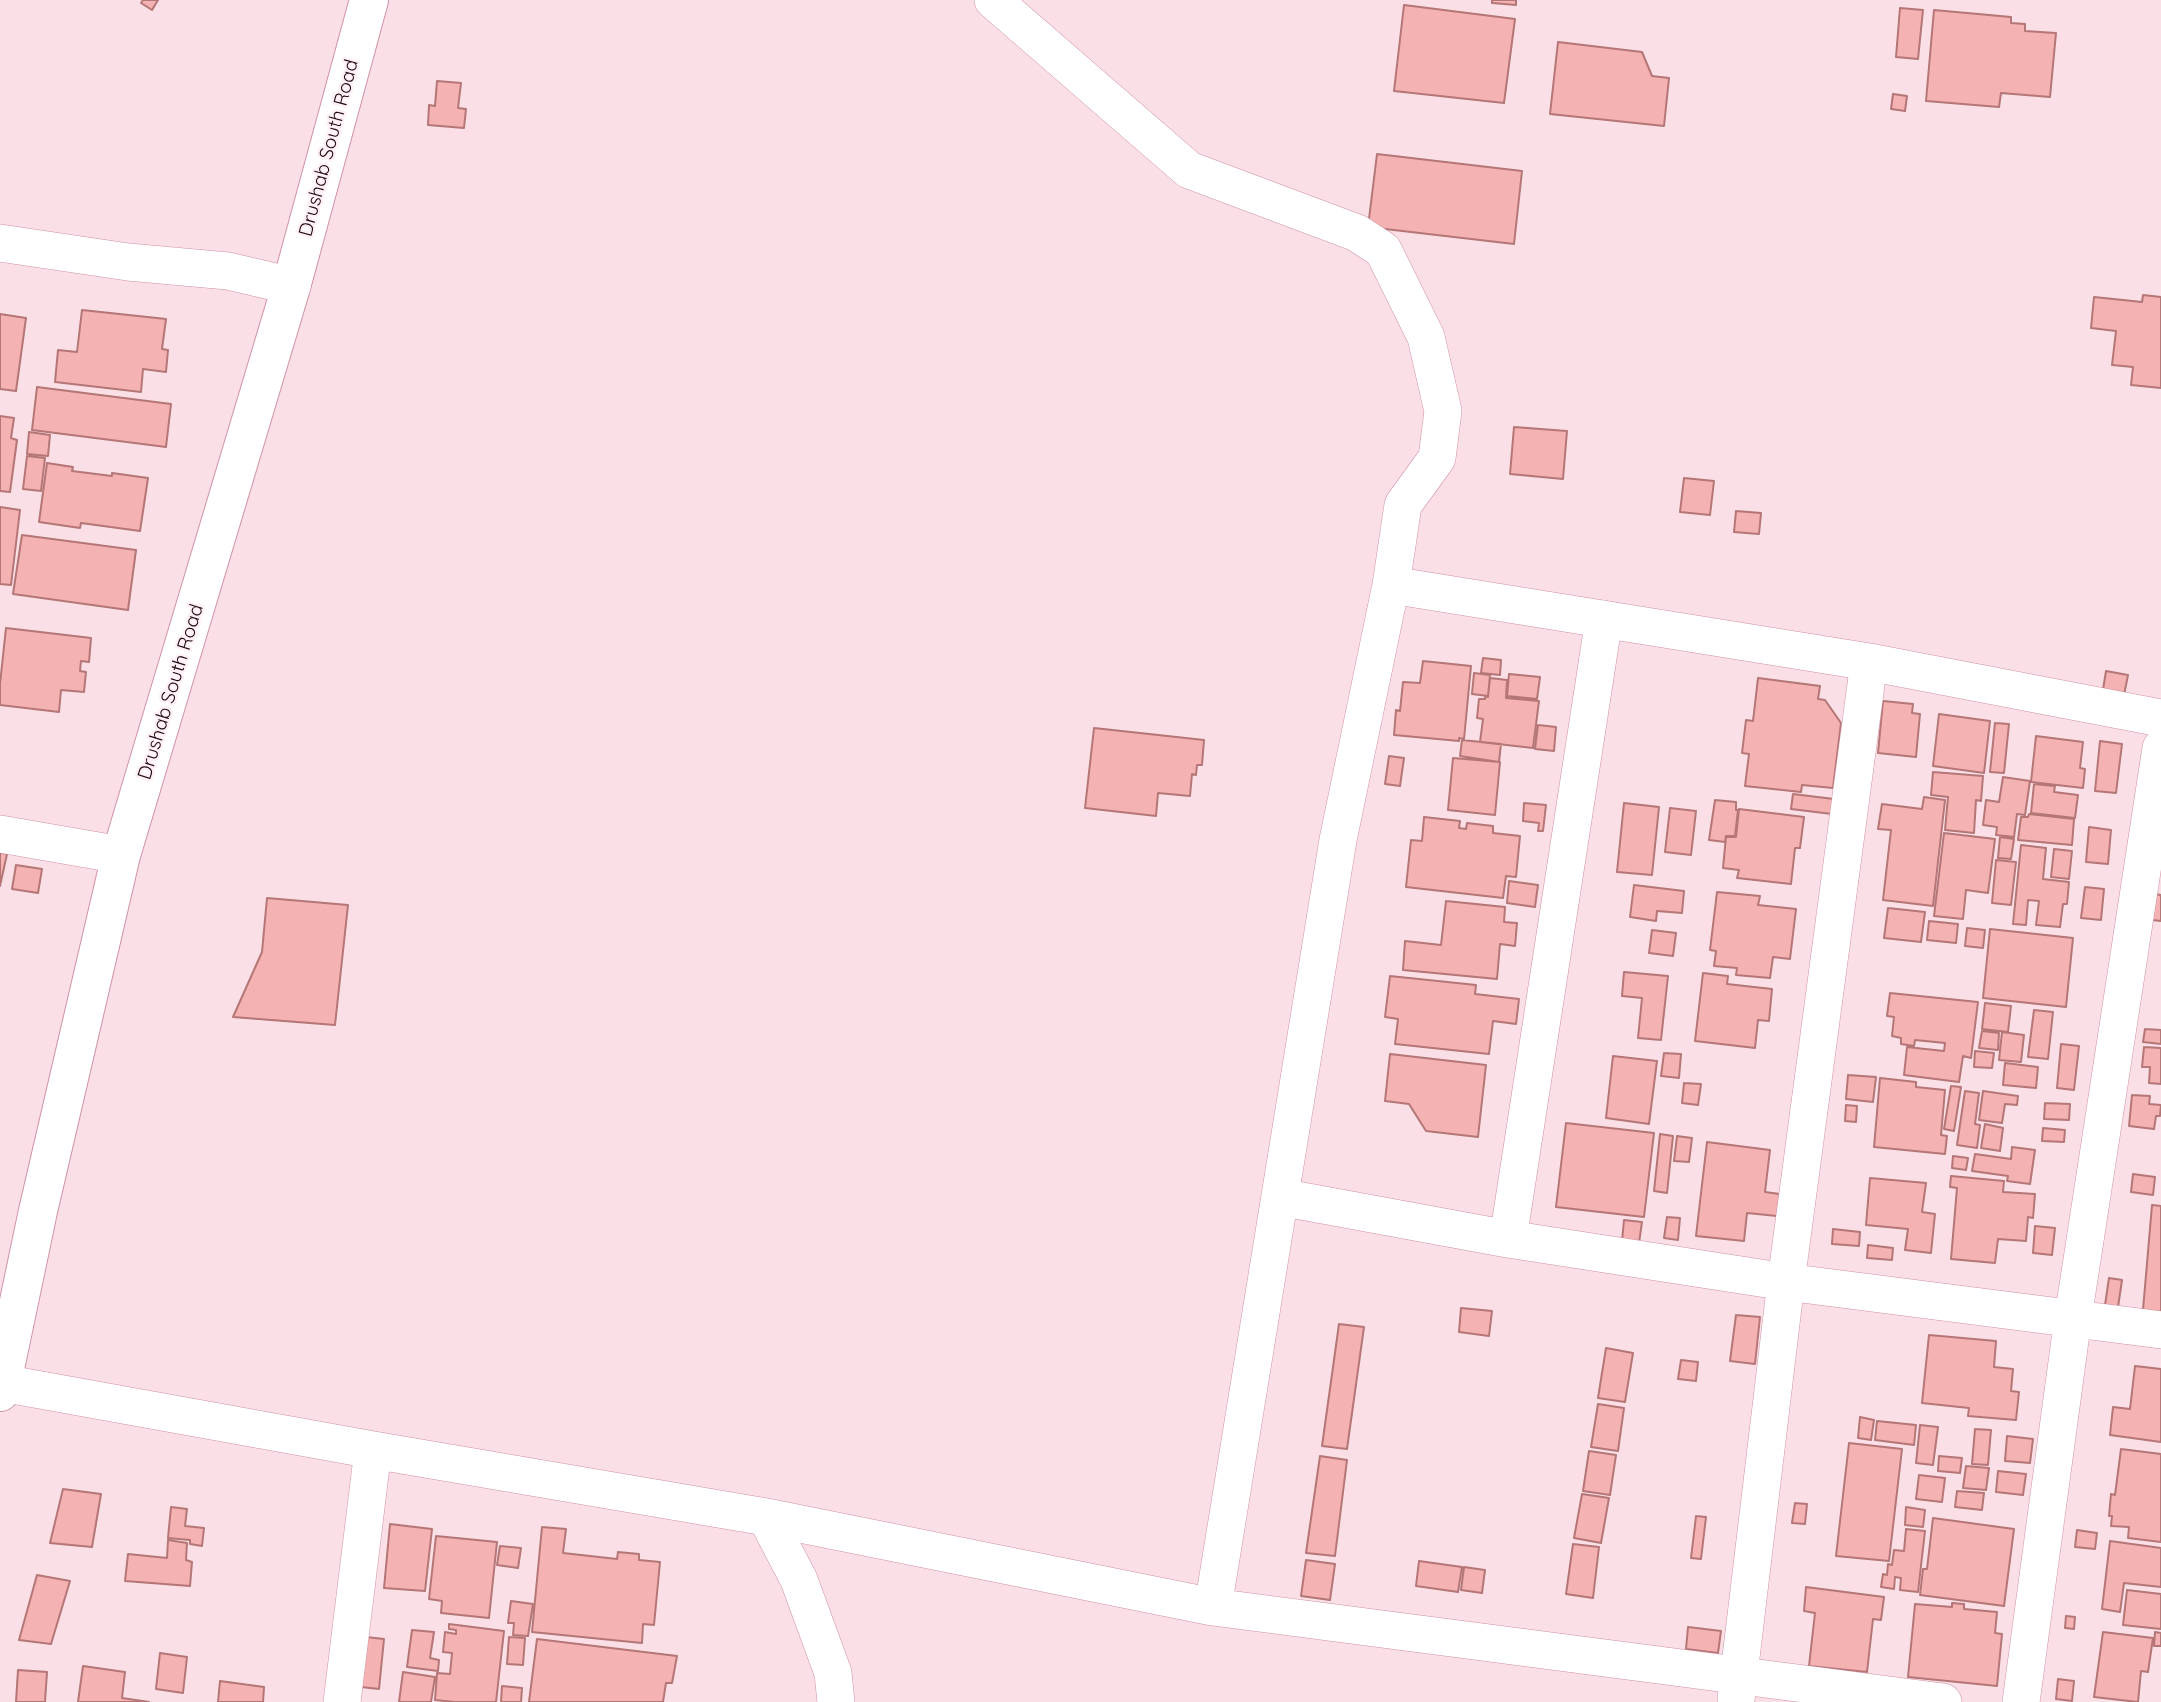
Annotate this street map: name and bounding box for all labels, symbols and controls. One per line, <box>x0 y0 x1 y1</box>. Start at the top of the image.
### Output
street label: Drushab South Road <box>294 57 364 239</box>
street label: Drushab South Road <box>133 602 209 782</box>

